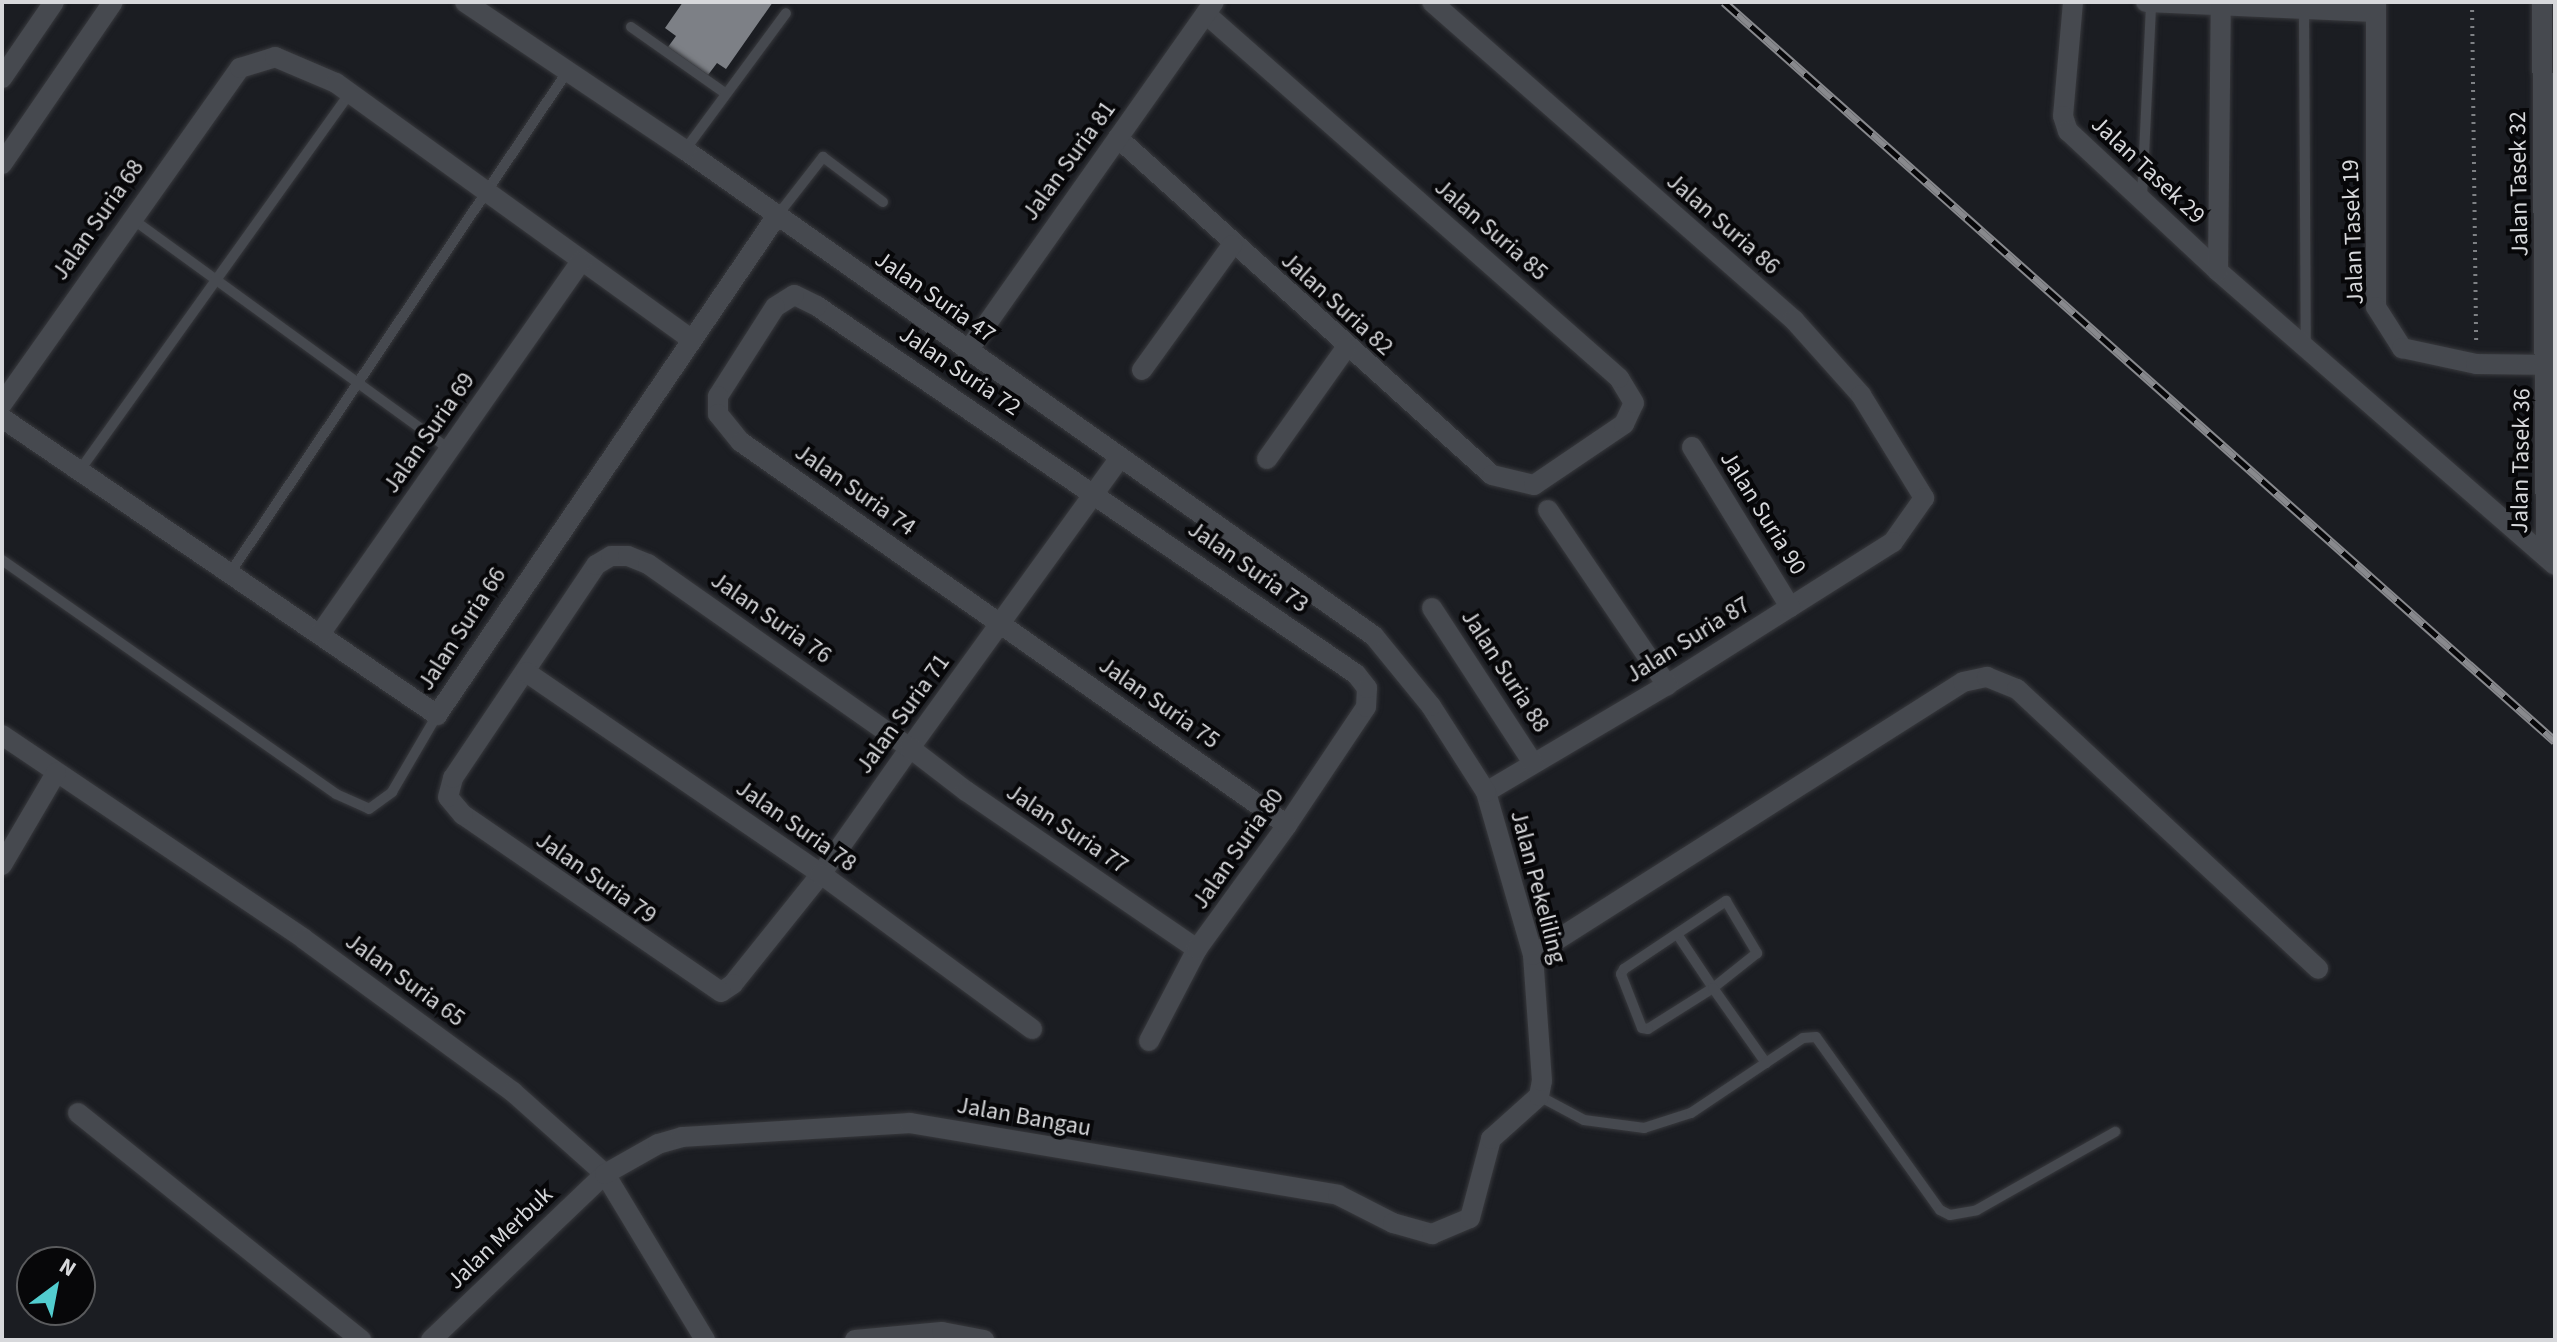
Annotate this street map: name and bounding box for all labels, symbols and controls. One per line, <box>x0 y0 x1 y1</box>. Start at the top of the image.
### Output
street label: Jalan Suria 81 <box>1016 96 1122 226</box>
street label: Jalan Tasek 29 <box>2085 110 2211 230</box>
street label: Jalan Tasek 32 <box>2503 111 2535 257</box>
street label: Jalan Suria 68 <box>46 154 150 286</box>
street label: Jalan Tasek 19 <box>2336 159 2370 305</box>
street label: Jalan Suria 86 <box>1660 167 1786 281</box>
street label: Jalan Suria 85 <box>1428 173 1554 287</box>
street label: Jalan Suria 47 <box>869 245 1001 349</box>
street label: Jalan Suria 82 <box>1275 246 1399 362</box>
street label: Jalan Suria 72 <box>894 320 1026 422</box>
street label: Jalan Suria 69 <box>377 367 481 499</box>
street label: Jalan Tasek 36 <box>2505 388 2537 534</box>
street label: Jalan Suria 74 <box>789 438 921 542</box>
street label: Jalan Suria 90 <box>1714 446 1812 580</box>
street label: Jalan Suria 73 <box>1182 515 1314 619</box>
street label: Jalan Suria 66 <box>412 562 512 696</box>
street label: Jalan Suria 76 <box>705 566 837 670</box>
street label: Jalan Suria 87 <box>1621 591 1755 689</box>
street label: Jalan Suria 88 <box>1455 604 1555 738</box>
street label: Jalan Suria 71 <box>850 649 956 779</box>
street label: Jalan Suria 75 <box>1093 651 1225 755</box>
street label: Jalan Suria 78 <box>730 774 862 878</box>
street label: Jalan Suria 77 <box>1001 778 1133 880</box>
street label: Jalan Suria 80 <box>1186 783 1290 915</box>
street label: Jalan Pekeliling <box>1504 807 1572 967</box>
street label: Jalan Suria 79 <box>530 826 662 930</box>
street label: Jalan Suria 65 <box>340 927 470 1033</box>
street label: Jalan Bangau <box>955 1091 1093 1143</box>
street label: Jalan Merbuk <box>441 1181 559 1295</box>
north arrow <box>16 1246 96 1326</box>
text: N <box>53 1250 82 1285</box>

